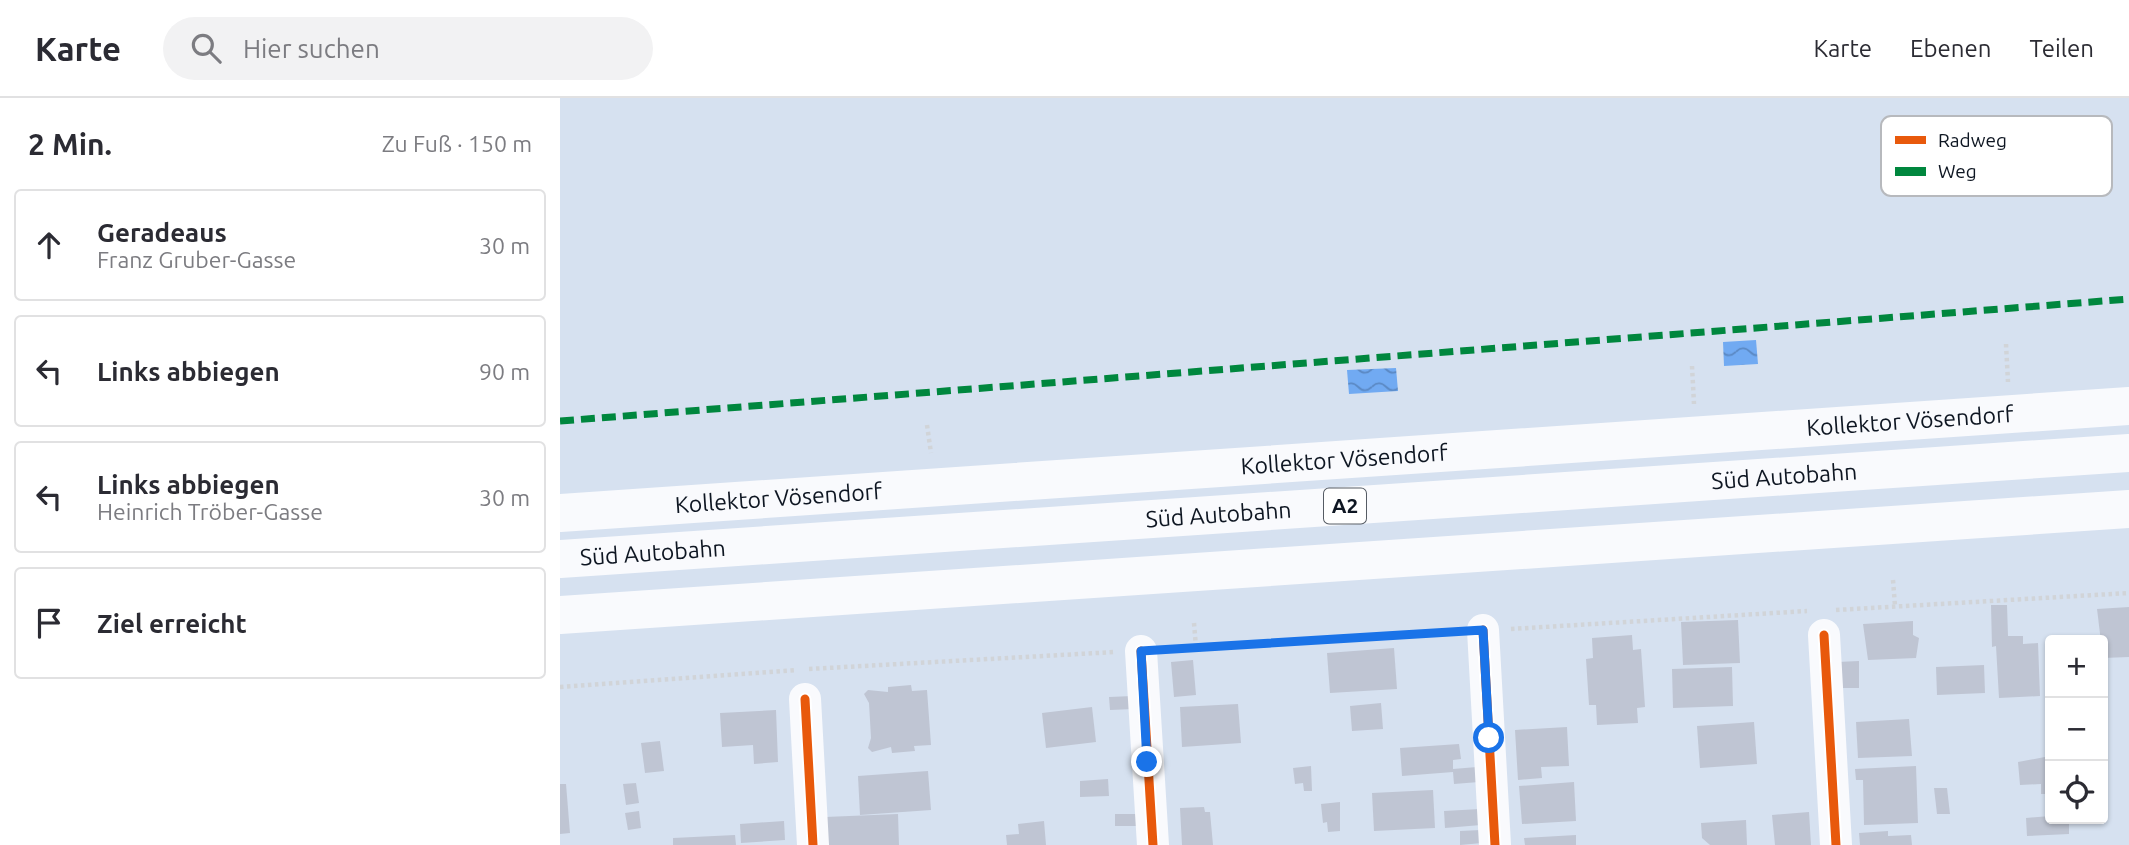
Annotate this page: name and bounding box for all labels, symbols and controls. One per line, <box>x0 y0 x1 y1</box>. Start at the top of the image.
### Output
search box <box>163 17 653 80</box>
icon: search <box>187 29 225 67</box>
text: Karte <box>35 30 121 67</box>
text: Hier suchen <box>243 34 380 63</box>
text: Karte <box>1813 35 1872 62</box>
text: Ebenen <box>1910 35 1991 62</box>
text: Teilen <box>2029 35 2094 62</box>
legend <box>1881 116 2112 196</box>
text: 2 Min. <box>28 127 112 161</box>
text: Radweg <box>1938 129 2007 151</box>
text: Zu Fuß · 150 m <box>382 131 532 156</box>
text: Weg <box>1938 160 1977 182</box>
text: Geradeaus <box>97 218 227 247</box>
icon: ahead <box>30 226 68 264</box>
text: 30 m <box>479 233 530 258</box>
text: Franz Gruber-Gasse <box>97 247 296 272</box>
icon: left <box>30 352 68 390</box>
text: Links abbiegen <box>97 357 280 386</box>
text: 90 m <box>479 359 530 384</box>
street label: Kollektor Vösendorf <box>1805 401 2014 440</box>
street label: Kollektor Vösendorf <box>1240 439 1449 479</box>
street label: Süd Autobahn <box>1710 458 1858 493</box>
text: Links abbiegen <box>97 470 280 499</box>
icon: left <box>30 478 68 516</box>
street label: Kollektor Vösendorf <box>674 478 883 517</box>
text: 30 m <box>479 485 530 510</box>
road number: A2 <box>1324 488 1366 524</box>
street label: Süd Autobahn <box>1145 497 1292 531</box>
text: Heinrich Tröber-Gasse <box>97 499 323 524</box>
street label: Süd Autobahn <box>579 535 726 570</box>
icon: arrive <box>30 604 68 642</box>
text: Ziel erreicht <box>97 609 247 638</box>
map controls <box>2045 635 2108 824</box>
button: + <box>2045 635 2108 698</box>
button: − <box>2045 698 2108 761</box>
route start <box>1473 722 1504 753</box>
route end <box>1131 746 1162 777</box>
button: locate <box>2045 761 2108 824</box>

